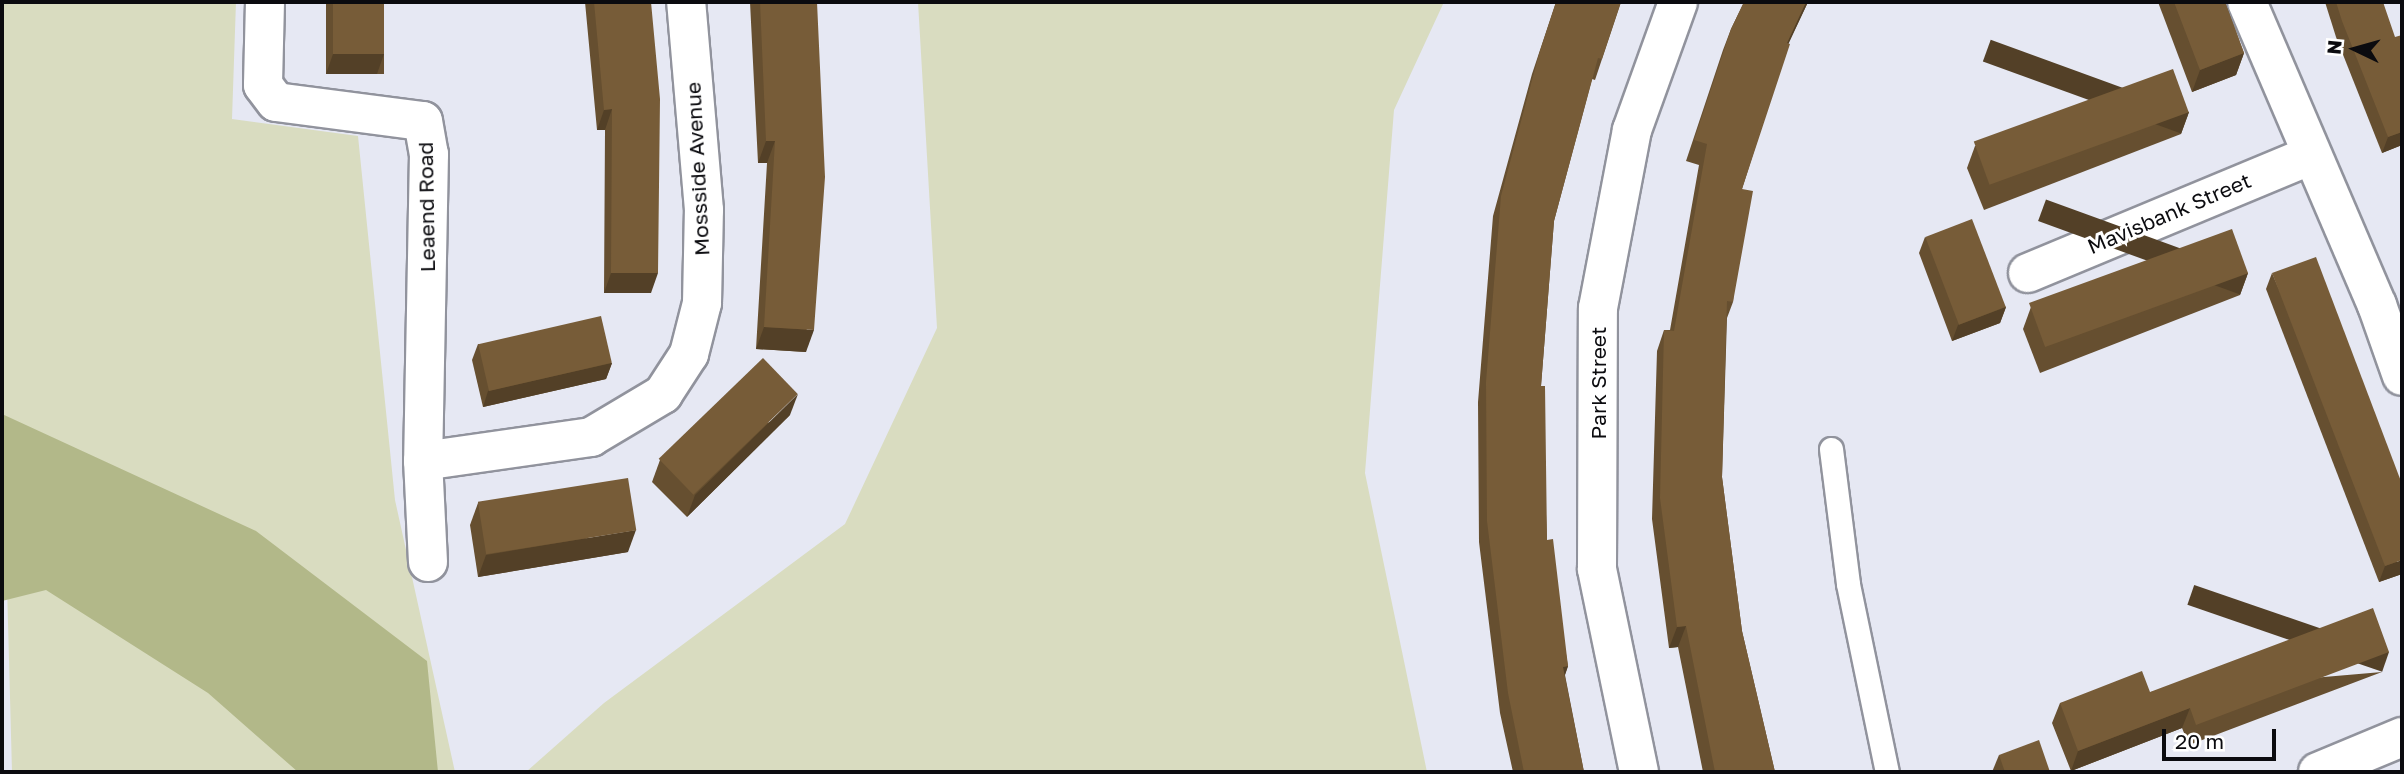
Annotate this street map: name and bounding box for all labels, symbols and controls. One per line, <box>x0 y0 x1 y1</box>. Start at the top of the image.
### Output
north arrow <box>2320 14 2390 84</box>
text: N <box>2321 39 2346 55</box>
street label: Mossside Avenue <box>680 81 714 257</box>
street label: Leaend Road <box>412 142 440 272</box>
street label: Mavisbank Street <box>2084 167 2254 259</box>
street label: Park Street <box>1585 327 1611 439</box>
scale bar <box>2166 714 2280 758</box>
text: 20 m <box>2175 728 2224 754</box>

